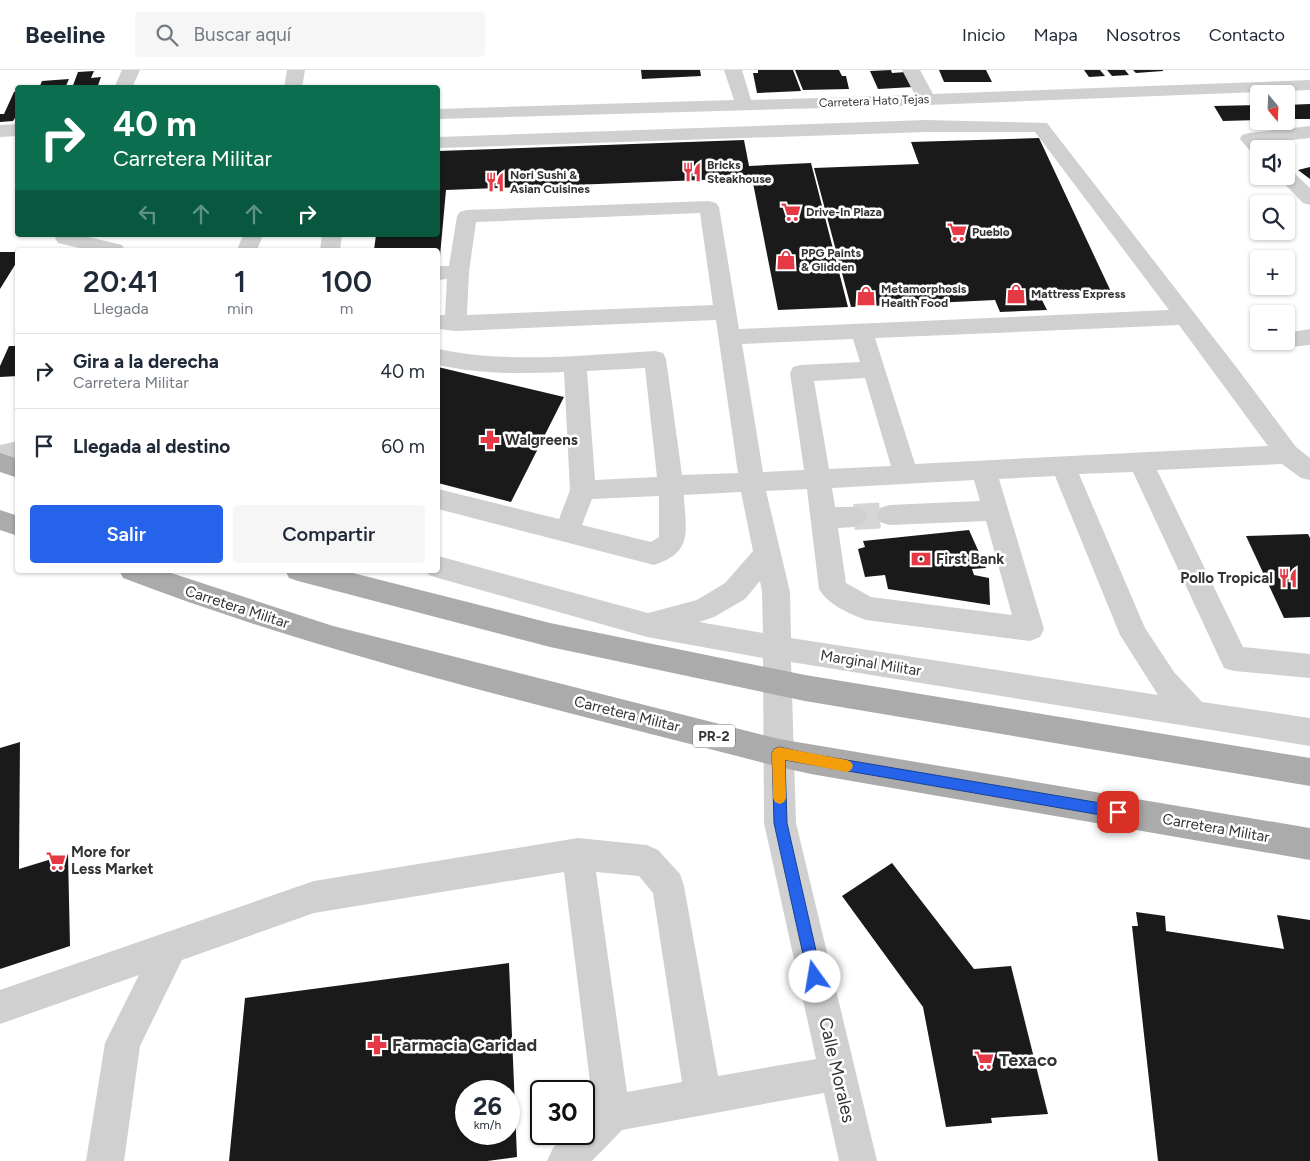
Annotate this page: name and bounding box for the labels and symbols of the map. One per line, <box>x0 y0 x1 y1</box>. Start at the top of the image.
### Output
north arrow <box>1250 85 1295 130</box>
street label: Carretera Hato Tejas <box>819 92 930 110</box>
place label: Bricks Steakhouse <box>707 158 772 186</box>
restaurant icon: Bricks Steakhouse <box>681 161 703 183</box>
place label: Nori Sushi & Asian Cuisines <box>510 168 590 196</box>
restaurant icon: Nori Sushi & Asian Cuisines <box>484 171 506 193</box>
supermarket icon: Drive-In Plaza <box>780 201 802 223</box>
place label: Drive-In Plaza <box>806 205 882 219</box>
supermarket icon: Pueblo <box>946 221 968 243</box>
place label: Pueblo <box>972 225 1010 239</box>
place label: PPG Paints & Glidden <box>801 246 862 274</box>
shop icon: PPG Paints & Glidden <box>775 249 797 271</box>
place label: Metamorphosis Health Food <box>881 282 967 310</box>
shop icon: Mattress Express <box>1005 283 1027 305</box>
shop icon: Metamorphosis Health Food <box>855 285 877 307</box>
place label: Mattress Express <box>1031 287 1126 301</box>
pharmacy icon: Walgreens <box>479 429 501 451</box>
place label: Walgreens <box>505 431 578 449</box>
bank icon: First Bank <box>910 548 932 570</box>
place label: First Bank <box>936 550 1004 568</box>
restaurant icon: Pollo Tropical <box>1277 567 1299 589</box>
place label: Pollo Tropical <box>1180 569 1273 587</box>
street label: Carretera Militar <box>183 582 291 632</box>
street label: Marginal Militar <box>819 646 923 680</box>
street label: Carretera Militar <box>572 692 682 736</box>
road number: PR-2 <box>693 724 735 748</box>
pin <box>1097 791 1139 833</box>
street label: Carretera Militar <box>1161 810 1271 846</box>
place label: More for Less Market <box>71 843 153 878</box>
supermarket icon: More for Less Market <box>45 850 67 872</box>
position arrow <box>788 950 840 1002</box>
street label: Calle Morales <box>814 1015 860 1125</box>
pharmacy icon: Farmacia Caridad <box>366 1034 388 1056</box>
place label: Farmacia Caridad <box>392 1034 537 1056</box>
supermarket icon: Texaco <box>973 1049 995 1071</box>
place label: Texaco <box>999 1049 1057 1071</box>
speed limit sign: 30 <box>530 1080 595 1145</box>

